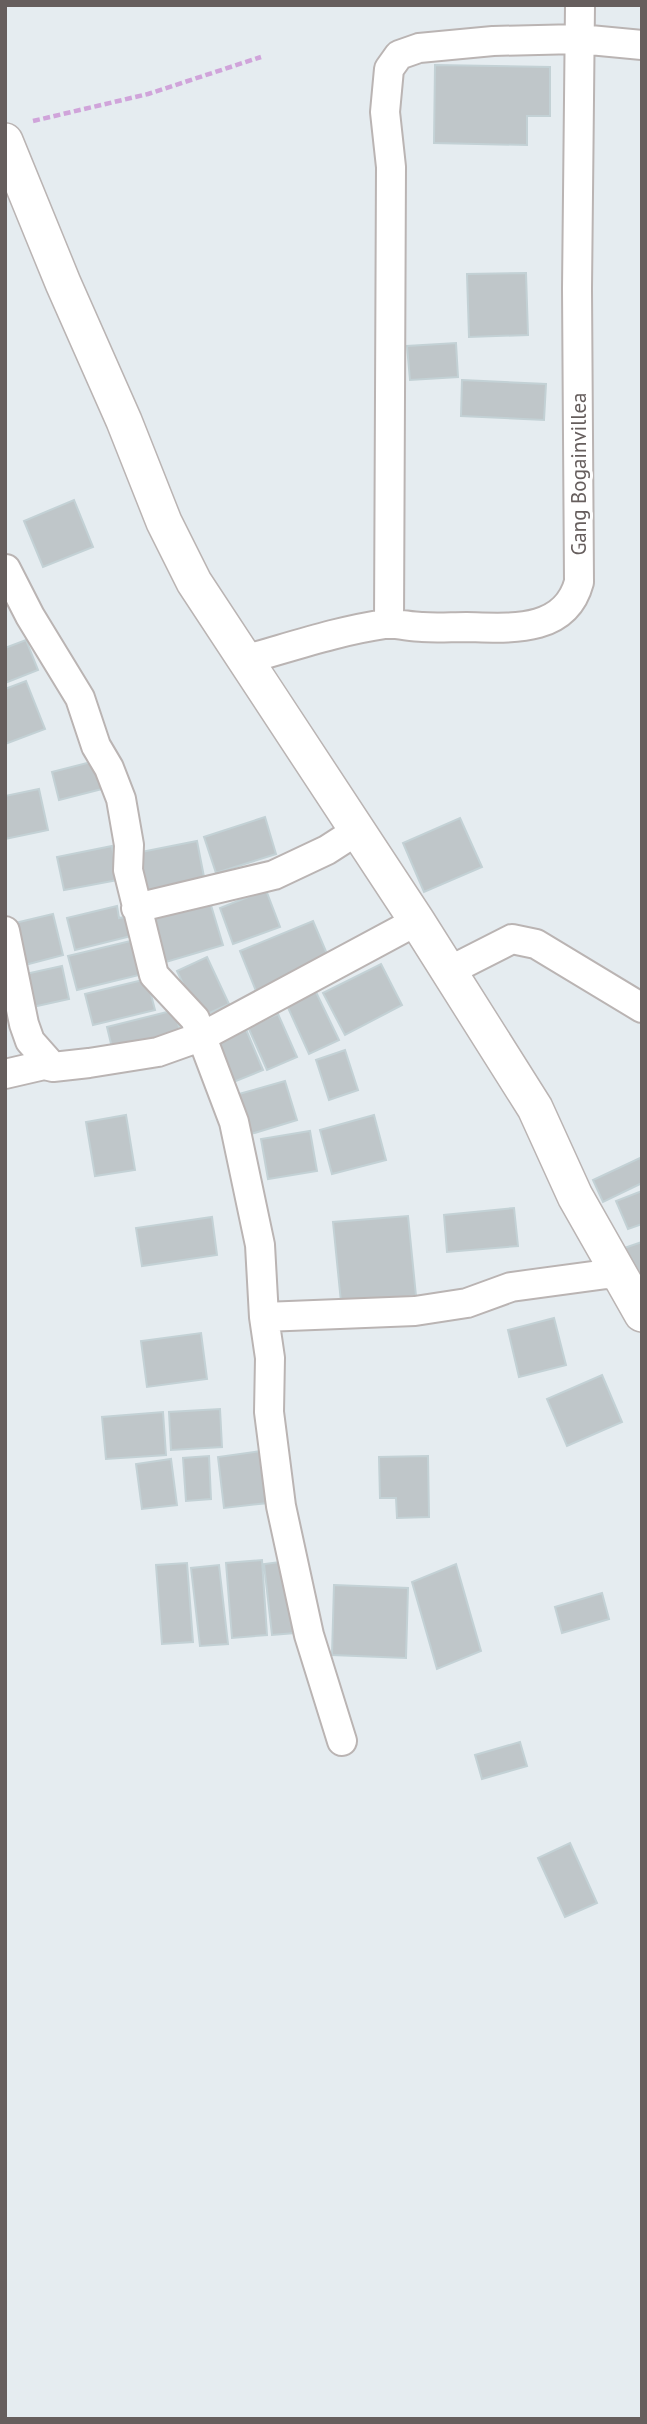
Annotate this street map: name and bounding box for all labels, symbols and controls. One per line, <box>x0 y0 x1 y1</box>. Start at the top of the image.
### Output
street label: Gang Bogainvillea <box>565 392 592 556</box>

